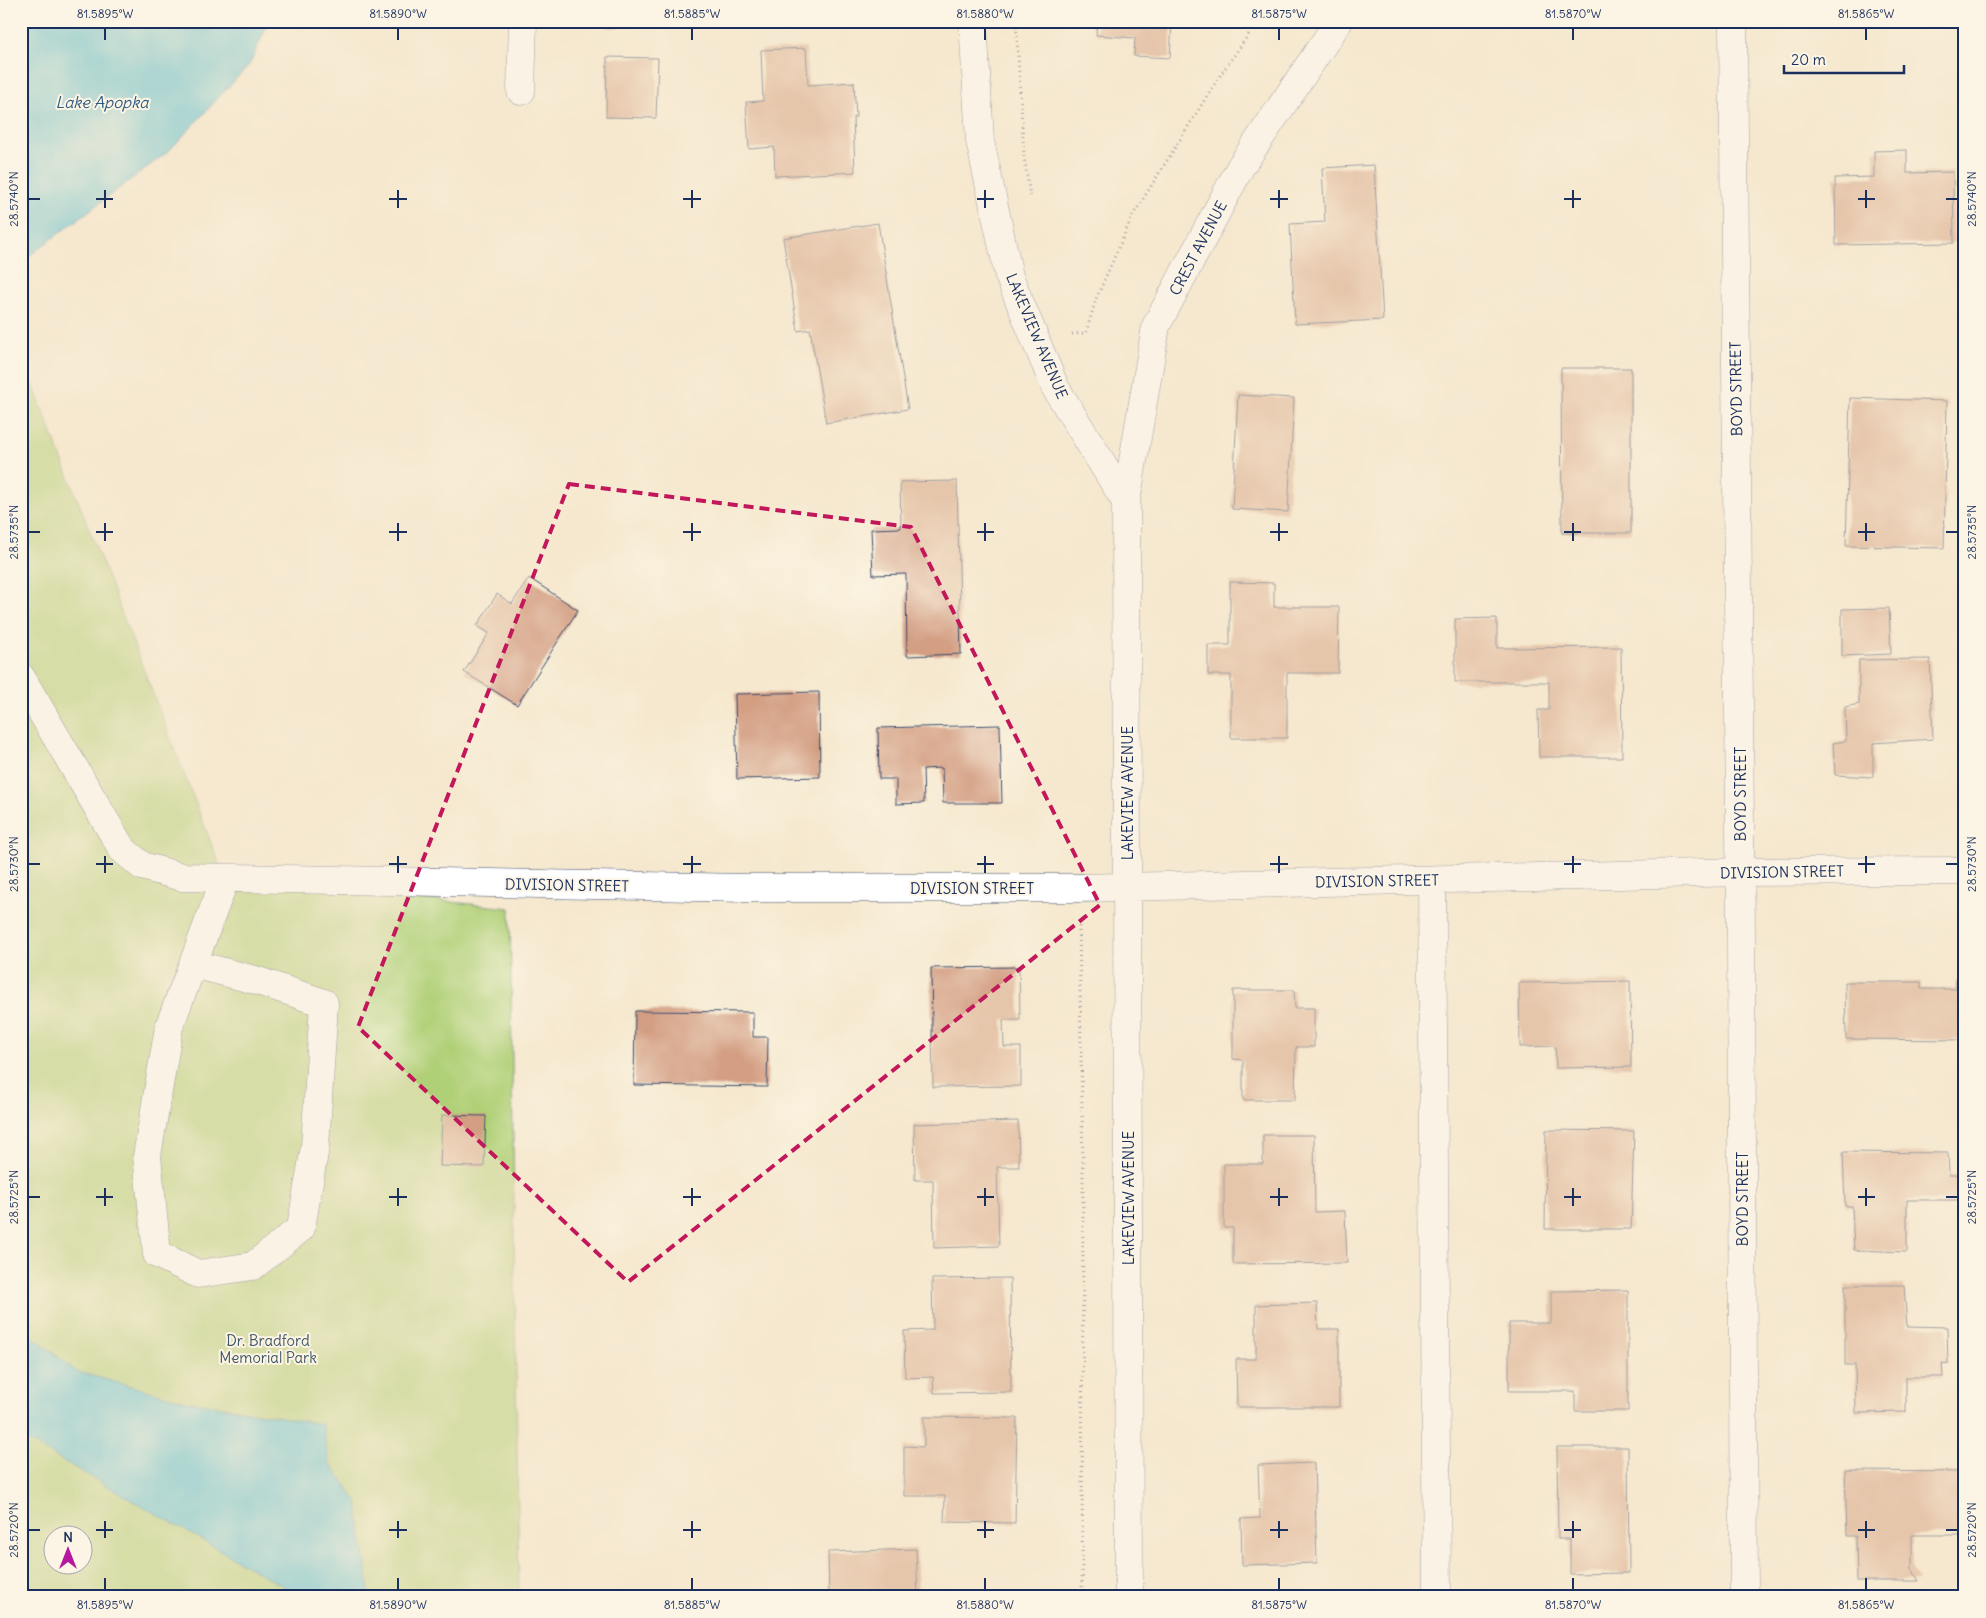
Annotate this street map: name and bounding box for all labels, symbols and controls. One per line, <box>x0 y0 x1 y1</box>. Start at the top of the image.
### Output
text: 81.5895°W <box>77 6 133 21</box>
text: 81.5890°W <box>369 6 427 21</box>
text: 81.5885°W <box>664 6 720 21</box>
text: 81.5880°W <box>956 6 1014 21</box>
text: 81.5875°W <box>1251 6 1307 21</box>
text: 81.5870°W <box>1545 6 1601 21</box>
text: 81.5865°W <box>1838 6 1894 21</box>
scale bar <box>1784 42 1904 74</box>
text: 20 m <box>1791 50 1826 69</box>
water label: Lake Apopka <box>56 92 149 112</box>
text: 28.5740°N <box>6 171 21 227</box>
text: 28.5740°N <box>1964 171 1979 227</box>
street label: CREST AVENUE <box>1165 197 1231 299</box>
street label: LAKEVIEW AVENUE <box>1002 270 1072 402</box>
street label: BOYD STREET <box>1726 341 1746 437</box>
text: 28.5735°N <box>6 505 21 559</box>
text: 28.5735°N <box>1964 505 1979 559</box>
street label: LAKEVIEW AVENUE <box>1118 726 1137 860</box>
street label: BOYD STREET <box>1731 746 1750 841</box>
text: 28.5730°N <box>6 836 21 892</box>
text: 28.5730°N <box>1964 836 1979 892</box>
street label: DIVISION STREET <box>1720 861 1844 883</box>
street label: DIVISION STREET <box>1315 870 1439 892</box>
street label: DIVISION STREET <box>505 874 629 896</box>
street label: DIVISION STREET <box>910 879 1034 898</box>
street label: LAKEVIEW AVENUE <box>1119 1131 1138 1265</box>
street label: BOYD STREET <box>1733 1151 1752 1246</box>
text: 28.5725°N <box>6 1170 21 1224</box>
text: 28.5725°N <box>1964 1170 1979 1224</box>
park label: Dr. Bradford Memorial Park <box>219 1331 317 1367</box>
text: 28.5720°N <box>6 1502 21 1558</box>
text: 28.5720°N <box>1964 1502 1979 1558</box>
north arrow <box>42 1526 92 1576</box>
text: N <box>63 1528 73 1546</box>
text: 81.5895°W <box>77 1597 133 1612</box>
text: 81.5890°W <box>369 1597 427 1612</box>
text: 81.5885°W <box>664 1597 720 1612</box>
text: 81.5880°W <box>956 1597 1014 1612</box>
text: 81.5875°W <box>1251 1597 1307 1612</box>
text: 81.5870°W <box>1545 1597 1601 1612</box>
text: 81.5865°W <box>1838 1597 1894 1612</box>

